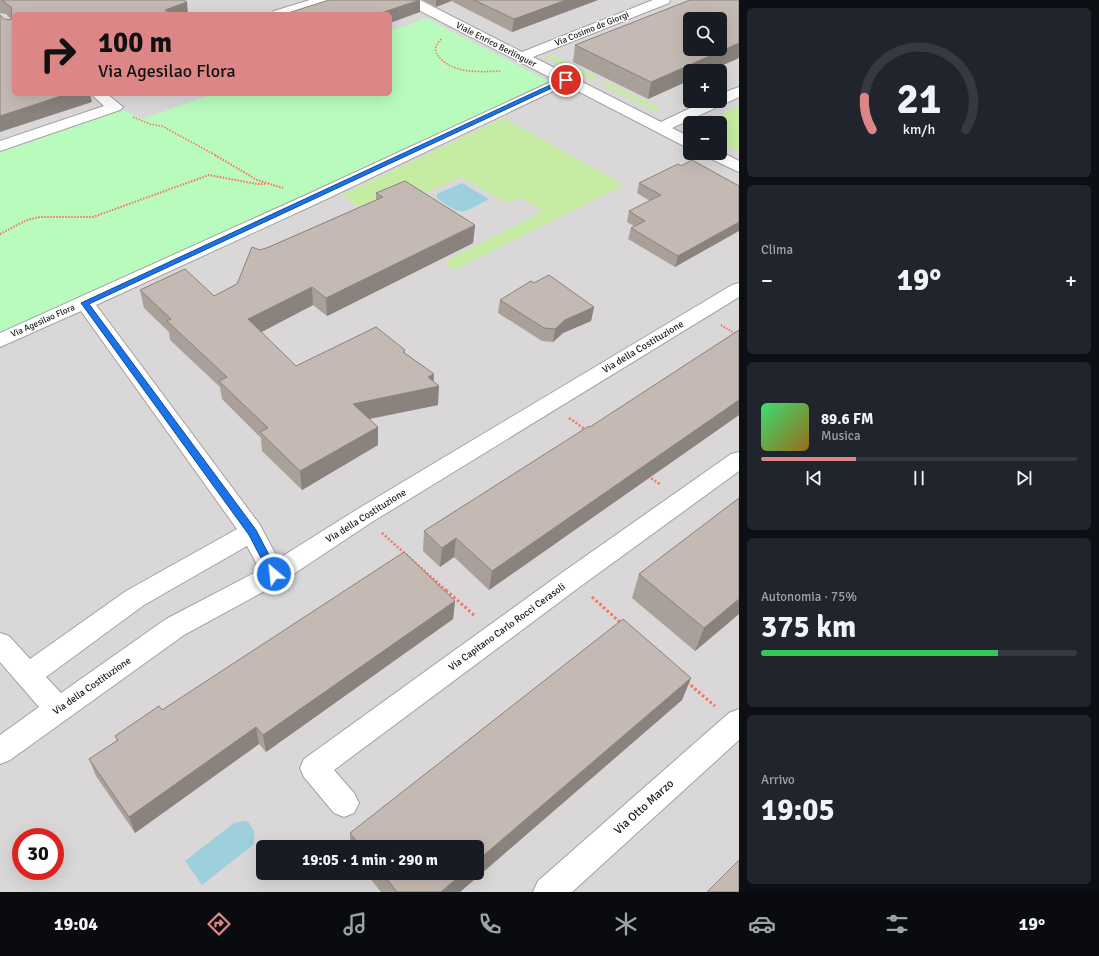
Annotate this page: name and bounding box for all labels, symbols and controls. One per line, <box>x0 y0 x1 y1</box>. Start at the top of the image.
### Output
street label: Via Cosimo de Giorgi <box>553 9 631 49</box>
map controls <box>683 12 727 160</box>
button: search <box>683 12 727 56</box>
street label: Viale Enrico Berlinguer <box>454 20 539 70</box>
text: 100 m <box>98 26 172 60</box>
icon: right <box>32 28 84 80</box>
text: Via Agesilao Flora <box>98 60 236 82</box>
pin <box>549 63 583 97</box>
button: + <box>683 64 727 108</box>
icon: arrive <box>555 69 577 91</box>
text: 21 <box>897 74 941 125</box>
button: − <box>683 116 727 160</box>
text: km/h <box>903 121 935 138</box>
text: Clima <box>761 242 793 258</box>
text: 19° <box>897 262 941 299</box>
text: − <box>761 267 773 294</box>
text: + <box>1065 267 1077 294</box>
street label: Via Agesilao Flora <box>9 302 77 340</box>
street label: Via della Costituzione <box>600 318 686 376</box>
text: 89.6 FM <box>821 410 873 428</box>
text: Musica <box>821 428 861 444</box>
icon: previous <box>803 467 825 489</box>
icon: pause <box>908 467 930 489</box>
icon: next <box>1013 467 1035 489</box>
street label: Via della Costituzione <box>324 486 408 546</box>
position arrow <box>253 553 295 595</box>
street label: Via Capitano Carlo Rocci Cerasoli <box>446 581 568 673</box>
text: Autonomia · 75% <box>761 589 857 605</box>
text: 375 km <box>761 609 856 646</box>
street label: Via della Costituzione <box>51 655 133 717</box>
text: Arrivo <box>761 772 795 788</box>
street label: Via Otto Marzo <box>611 776 677 838</box>
text: 19:05 <box>761 792 835 829</box>
speed limit sign: 30 <box>12 828 64 880</box>
text: 19:05 · 1 min · 290 m <box>302 851 438 869</box>
icon: directions <box>205 910 233 938</box>
icon: music <box>341 910 369 938</box>
icon: phone <box>476 910 504 938</box>
icon: climate <box>612 910 640 938</box>
icon: car <box>748 910 776 938</box>
icon: filters <box>883 910 911 938</box>
text: 19:04 <box>54 913 98 935</box>
text: 19° <box>1019 913 1045 935</box>

